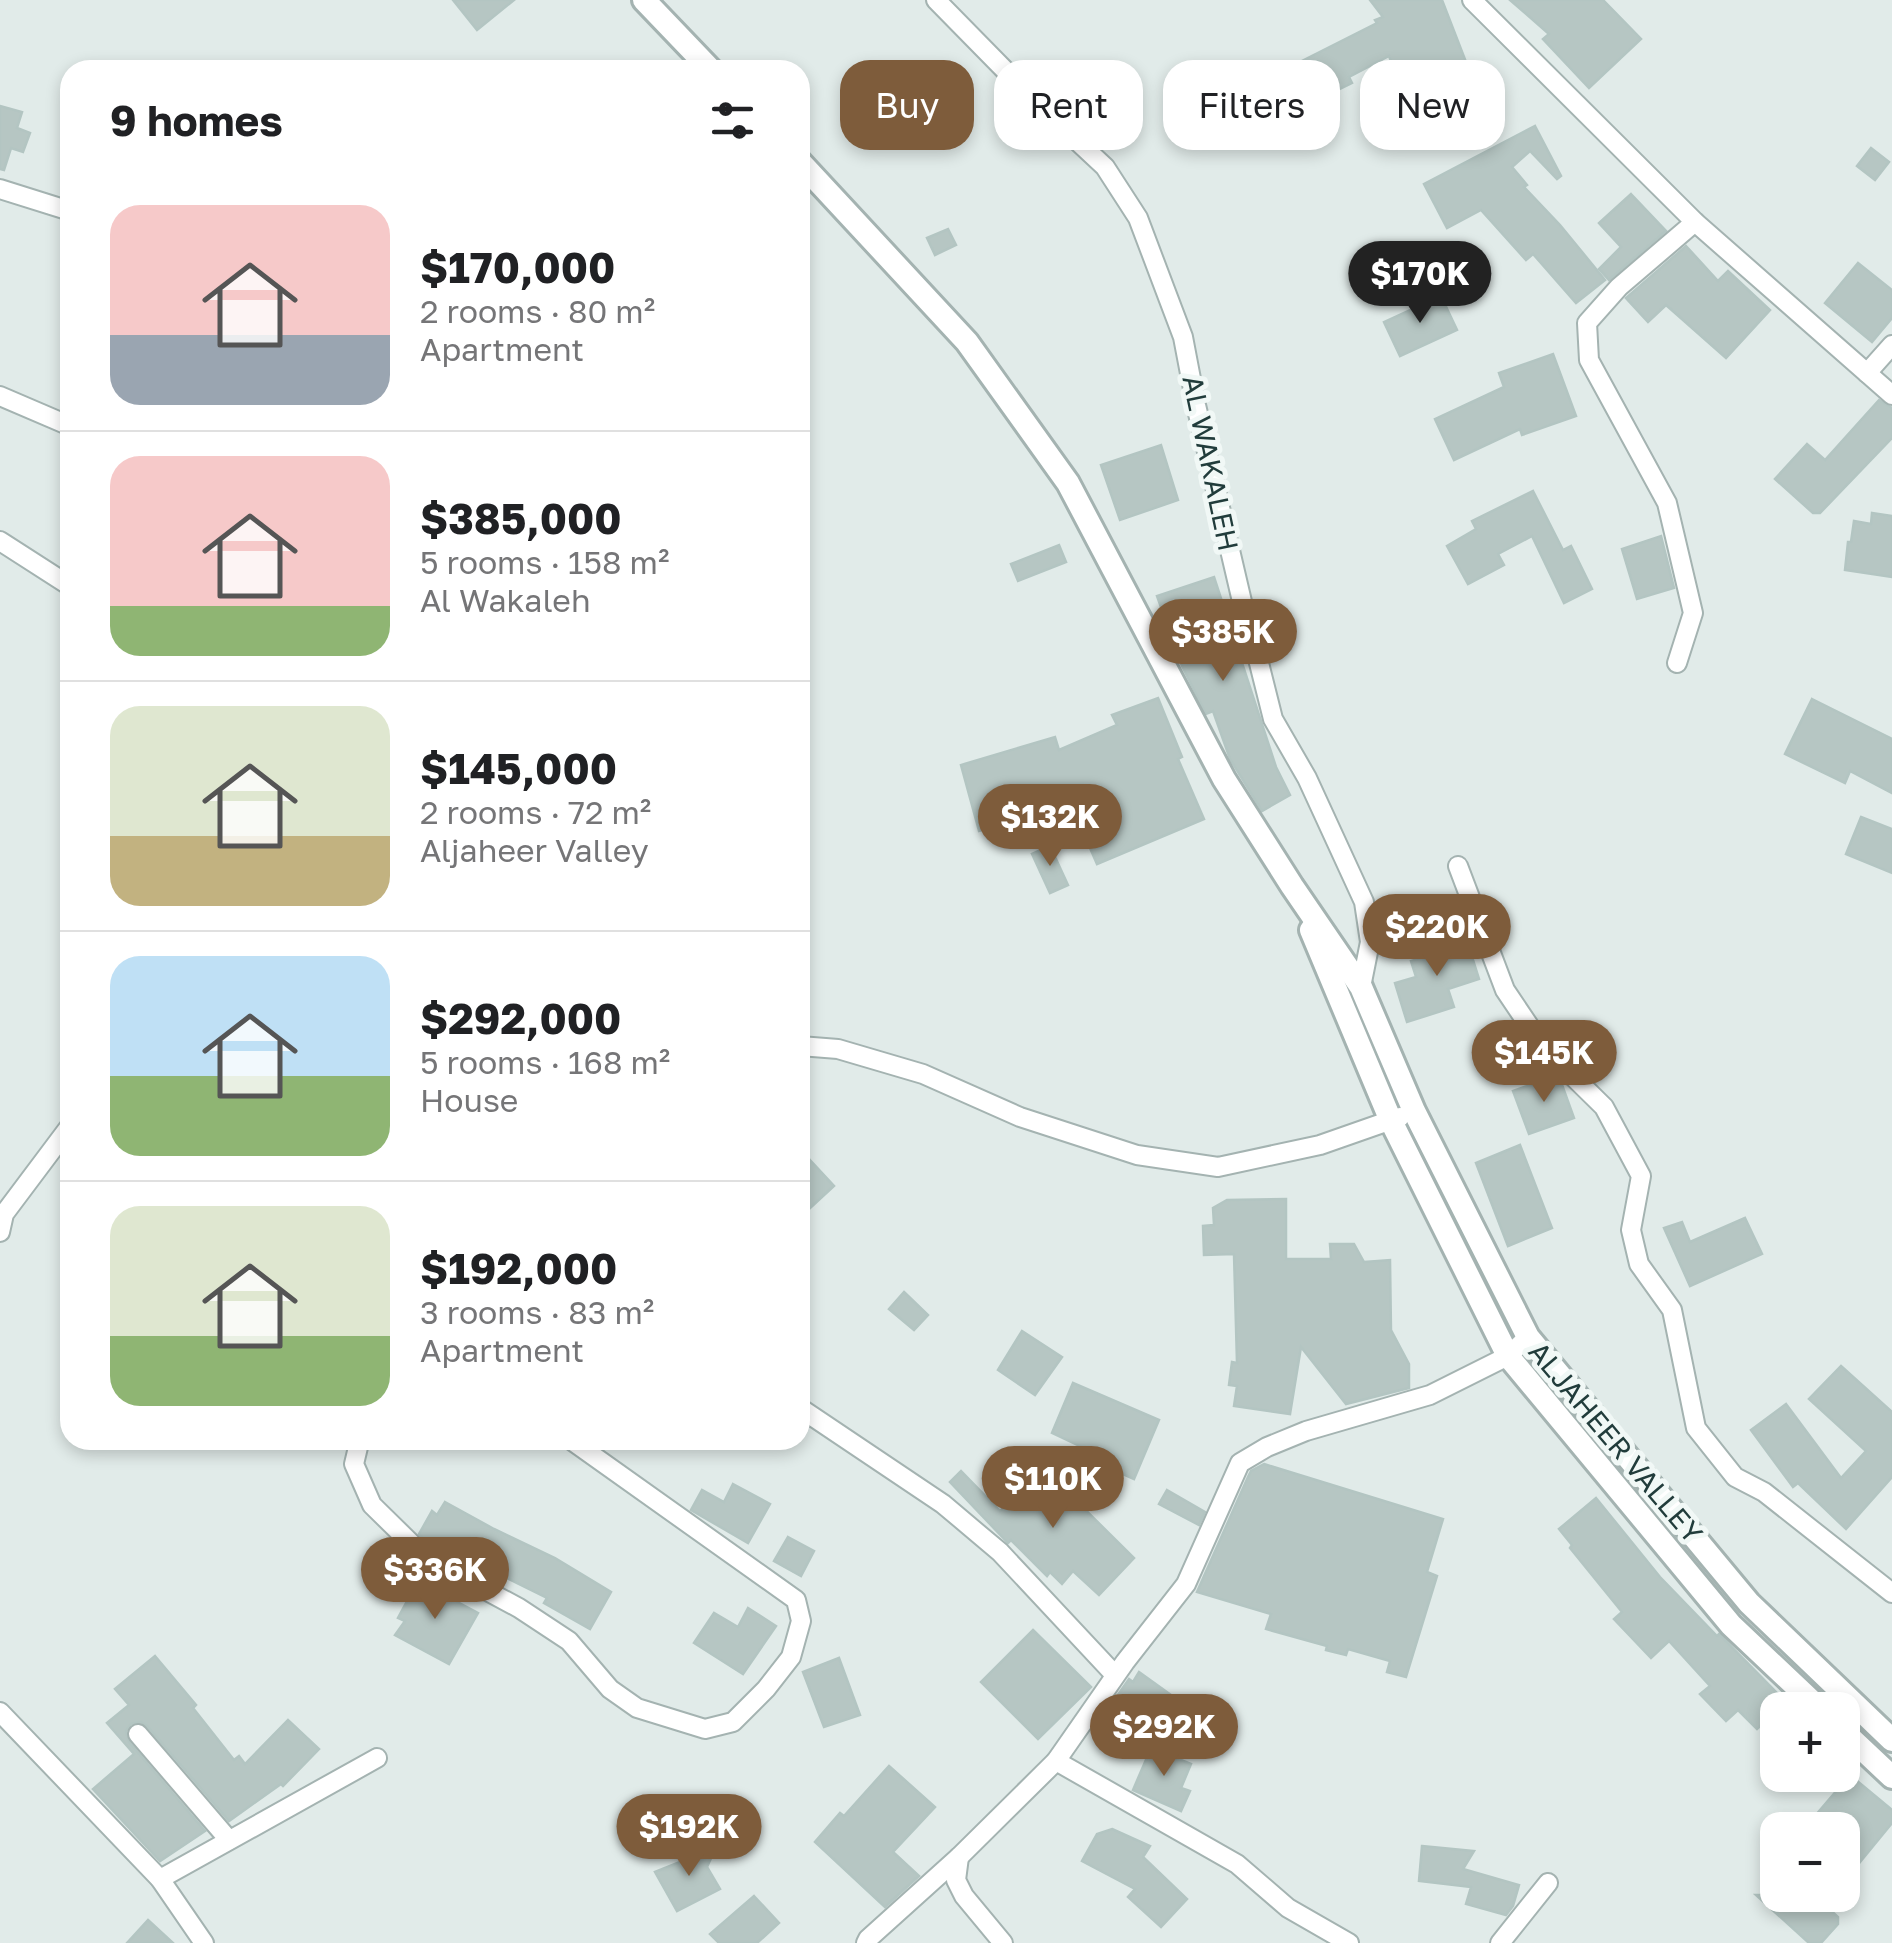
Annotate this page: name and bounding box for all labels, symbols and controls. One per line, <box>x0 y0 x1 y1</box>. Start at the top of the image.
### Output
chip: Buy <box>840 60 974 150</box>
chip: Rent <box>994 60 1143 150</box>
chip: Filters <box>1163 60 1340 150</box>
chip: New <box>1360 60 1505 150</box>
icon: filters <box>705 93 760 148</box>
text: 9 homes <box>110 95 283 145</box>
pin: $170K <box>1350 241 1490 326</box>
text: $170,000 <box>420 242 615 292</box>
icon: home <box>190 245 310 365</box>
text: $170K <box>1370 254 1470 292</box>
text: 2 rooms · 80 m² <box>420 292 655 330</box>
text: Apartment <box>420 330 584 368</box>
street label: AL WAKALEH <box>1176 372 1246 554</box>
text: $385,000 <box>420 493 622 543</box>
icon: home <box>190 496 310 616</box>
text: 5 rooms · 158 m² <box>420 543 669 581</box>
text: Al Wakaleh <box>420 581 591 619</box>
pin: $385K <box>1153 599 1293 684</box>
text: $385K <box>1171 612 1275 650</box>
text: $145,000 <box>420 743 617 793</box>
icon: home <box>190 746 310 866</box>
pin: $132K <box>980 784 1120 869</box>
text: 2 rooms · 72 m² <box>420 793 651 831</box>
text: $132K <box>1000 797 1100 835</box>
text: Aljaheer Valley <box>420 831 649 869</box>
pin: $220K <box>1367 894 1507 979</box>
text: $220K <box>1385 907 1489 945</box>
text: $292,000 <box>420 993 621 1043</box>
icon: home <box>190 996 310 1116</box>
pin: $145K <box>1474 1020 1614 1105</box>
text: $145K <box>1494 1033 1594 1071</box>
text: 5 rooms · 168 m² <box>420 1043 670 1081</box>
text: House <box>420 1081 518 1119</box>
text: $192,000 <box>420 1243 617 1293</box>
icon: home <box>190 1246 310 1366</box>
text: 3 rooms · 83 m² <box>420 1293 654 1331</box>
text: Apartment <box>420 1331 584 1369</box>
street label: ALJAHEER VALLEY <box>1522 1335 1710 1549</box>
pin: $110K <box>983 1446 1123 1531</box>
text: $110K <box>1004 1459 1102 1497</box>
pin: $336K <box>365 1537 505 1622</box>
text: $336K <box>383 1550 487 1588</box>
map controls <box>1760 1692 1860 1912</box>
button: + <box>1760 1692 1860 1792</box>
pin: $292K <box>1094 1694 1234 1779</box>
text: $292K <box>1112 1707 1216 1745</box>
pin: $192K <box>619 1794 759 1879</box>
text: $192K <box>639 1807 739 1845</box>
button: − <box>1760 1812 1860 1912</box>

